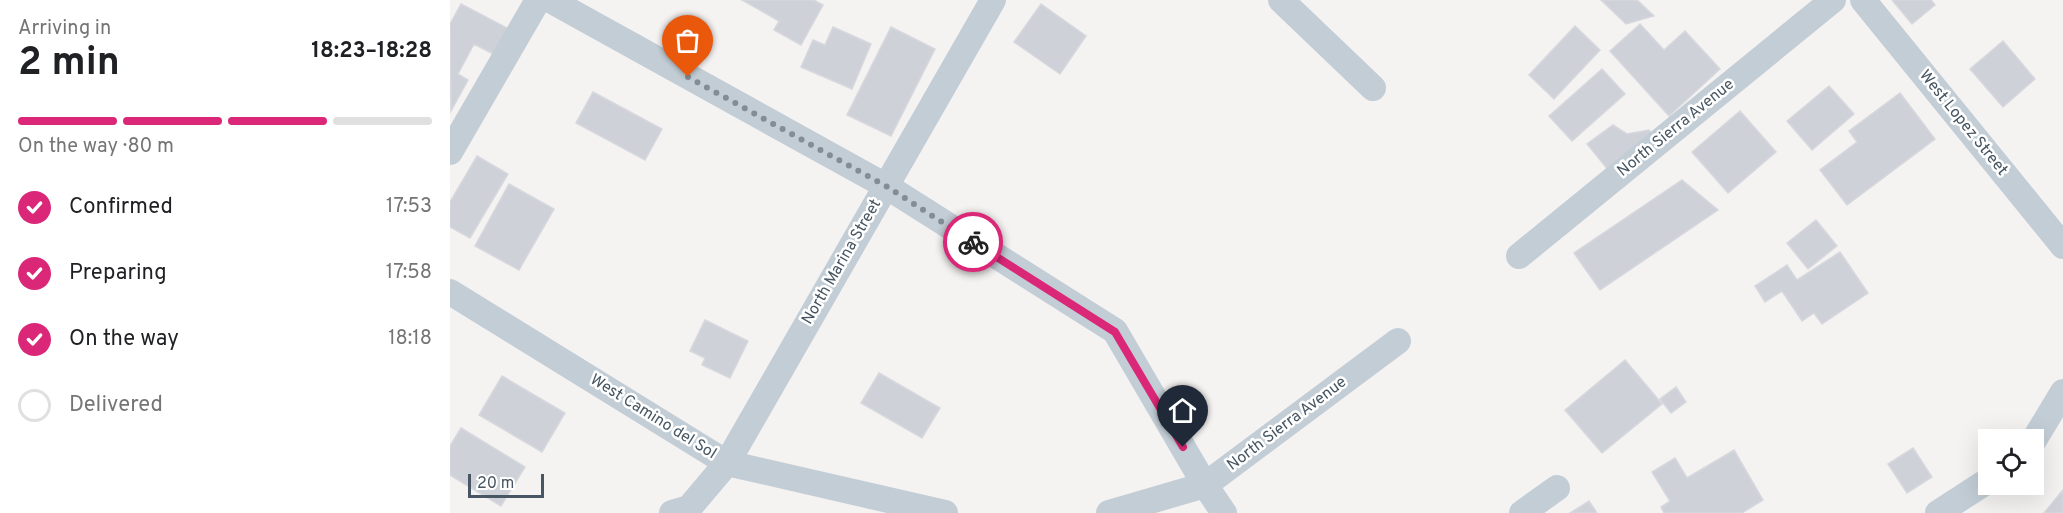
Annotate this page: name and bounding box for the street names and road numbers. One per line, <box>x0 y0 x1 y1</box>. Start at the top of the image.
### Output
street label: West Lopez Street <box>1914 66 2012 180</box>
street label: North Sierra Avenue <box>1613 75 1739 181</box>
street label: North Marina Street <box>798 196 886 328</box>
street label: West Camino del Sol <box>586 370 720 464</box>
street label: North Sierra Avenue <box>1223 372 1351 476</box>

